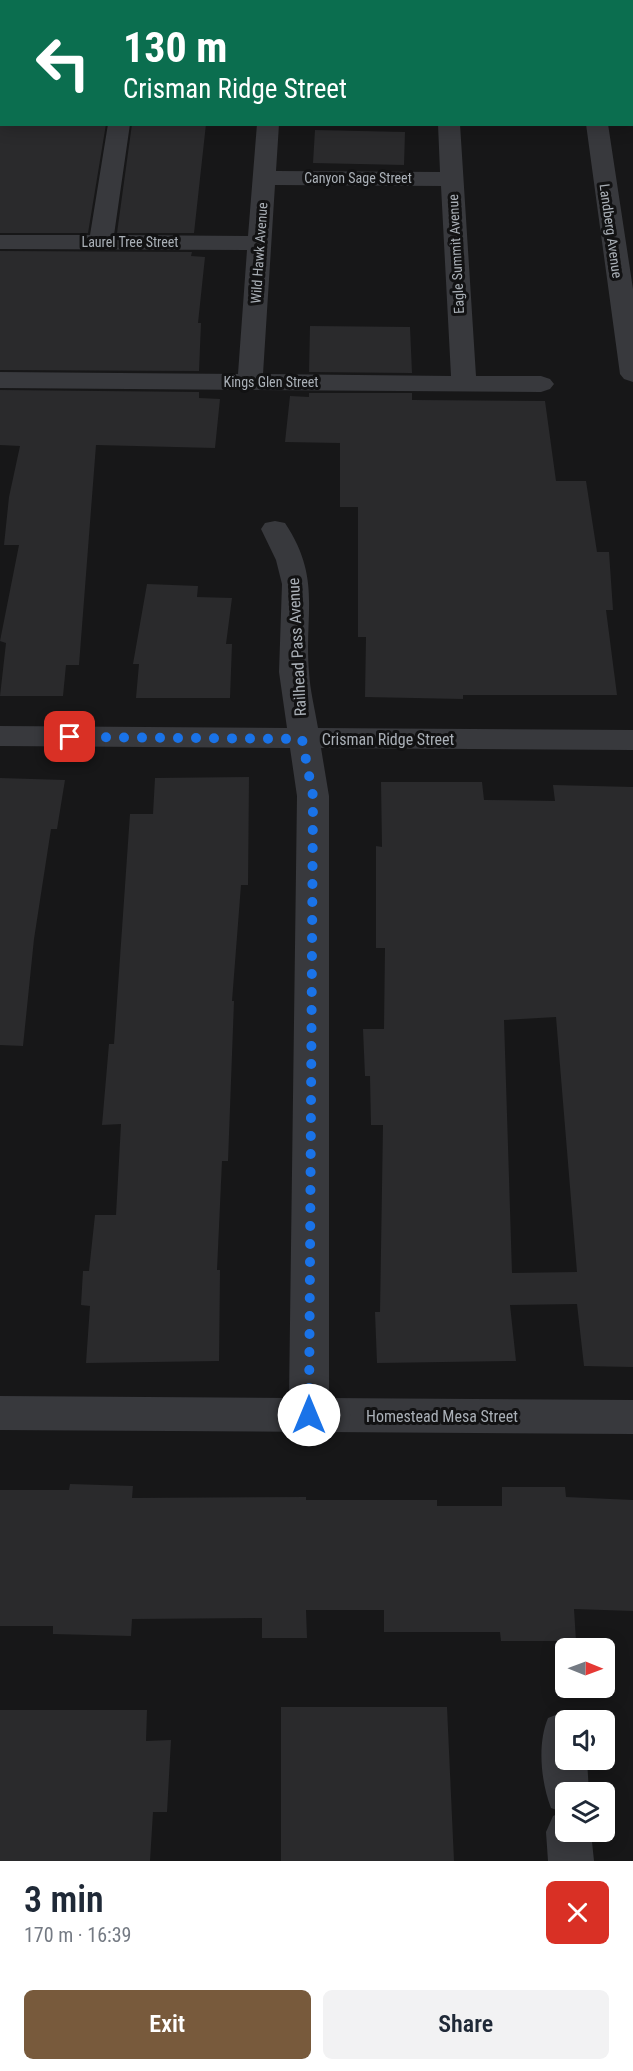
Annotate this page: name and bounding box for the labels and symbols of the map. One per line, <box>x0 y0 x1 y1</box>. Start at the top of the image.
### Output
street label: Canyon Sage Street <box>304 170 412 186</box>
street label: Landberg Avenue <box>596 183 626 280</box>
street label: Eagle Summit Avenue <box>445 193 467 314</box>
street label: Wild Hawk Avenue <box>247 201 271 304</box>
street label: Laurel Tree Street <box>81 234 179 250</box>
street label: Kings Glen Street <box>224 374 318 390</box>
street label: Railhead Pass Avenue <box>284 577 310 717</box>
pin <box>44 711 95 762</box>
street label: Crisman Ridge Street <box>322 730 455 749</box>
position arrow <box>277 1383 341 1447</box>
street label: Homestead Mesa Street <box>366 1407 518 1426</box>
north arrow <box>555 1638 615 1698</box>

